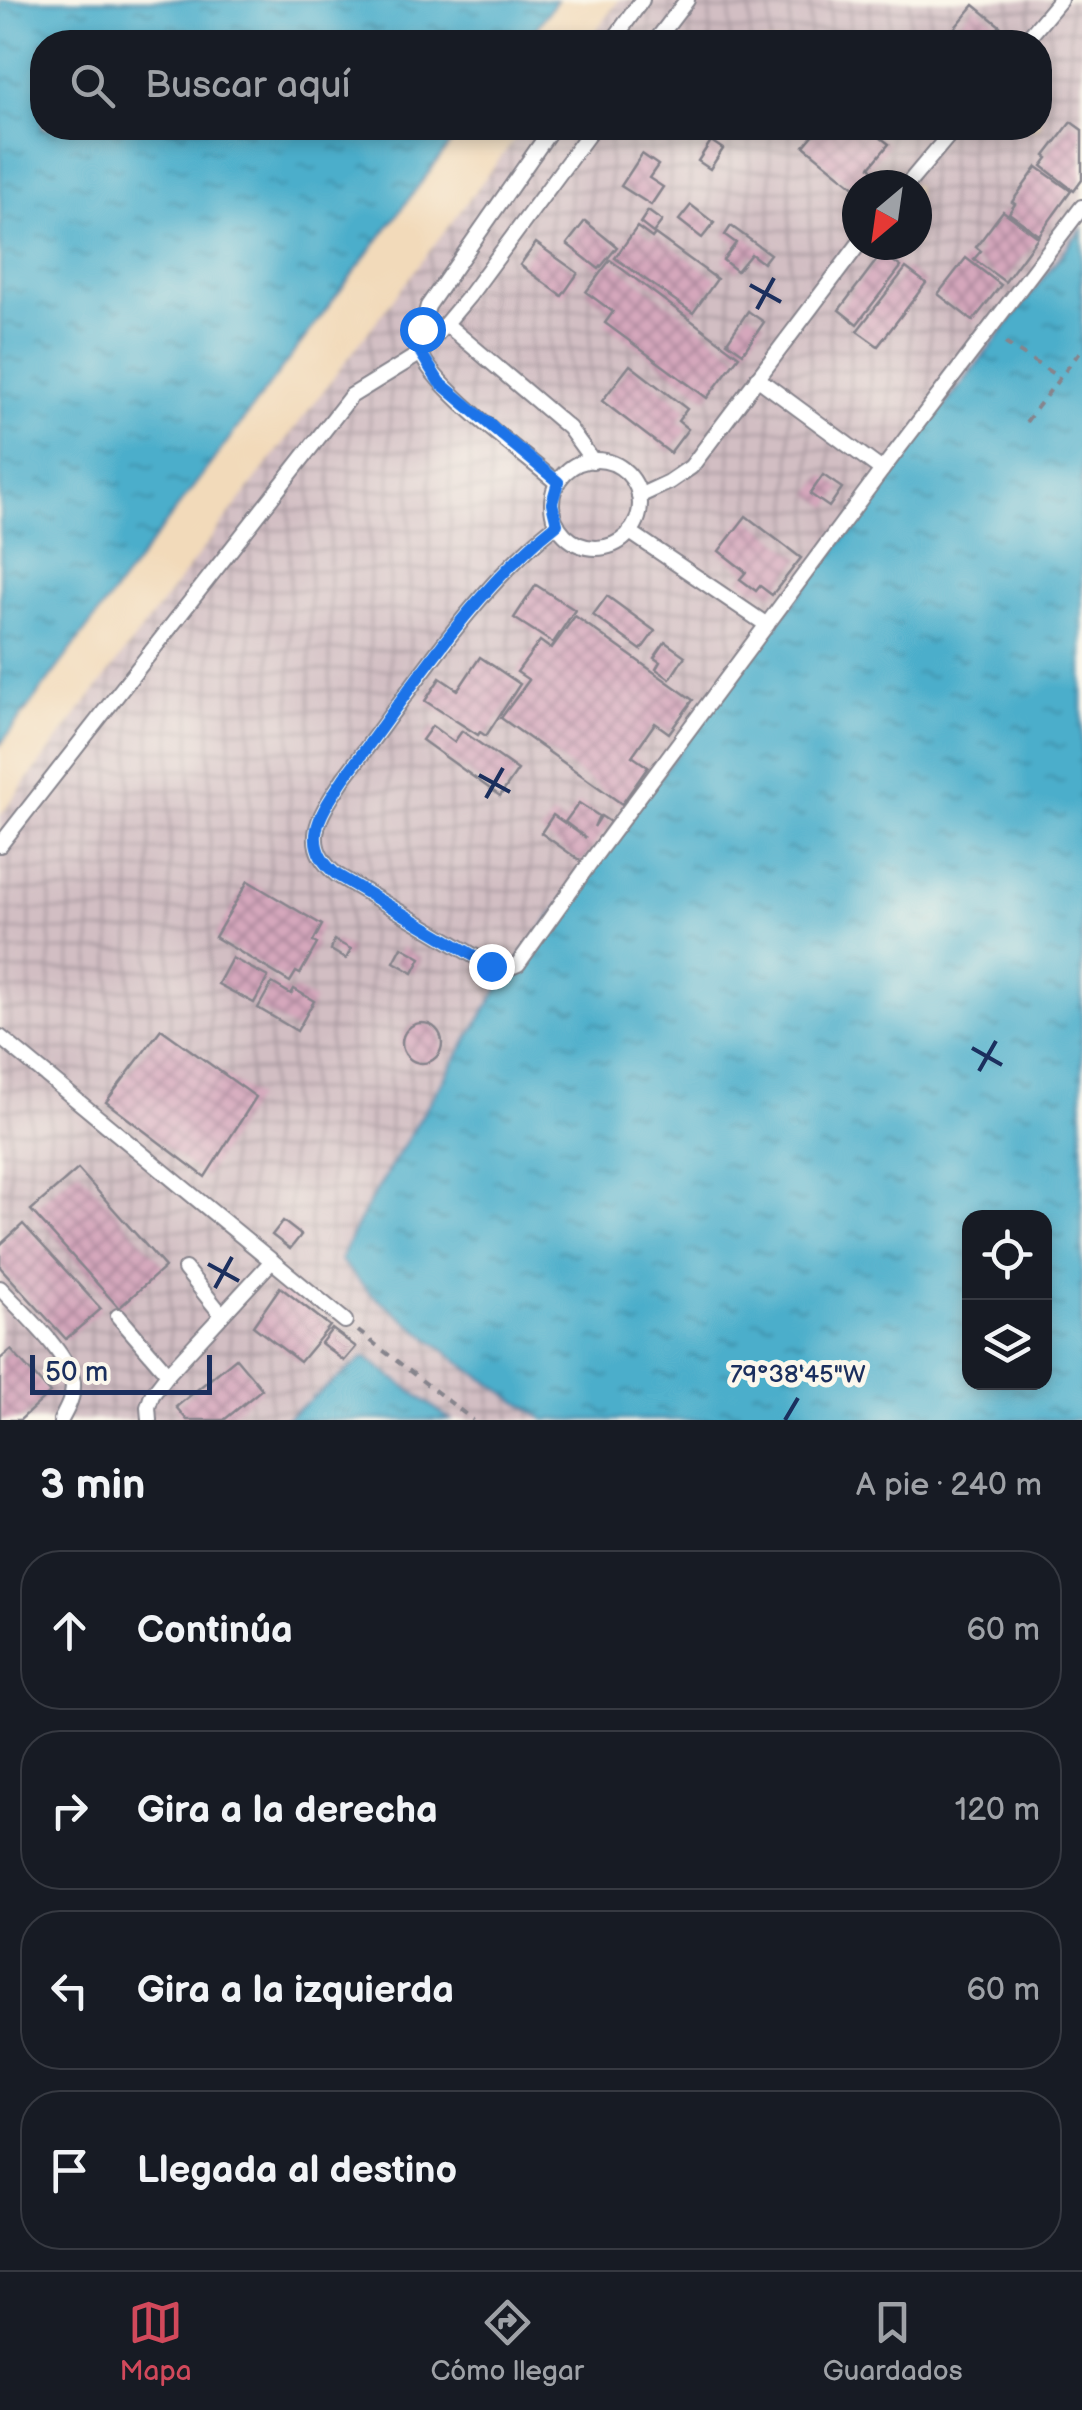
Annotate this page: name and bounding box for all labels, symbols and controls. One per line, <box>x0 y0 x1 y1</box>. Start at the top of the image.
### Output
search box <box>30 30 1052 140</box>
icon: search <box>65 58 120 113</box>
text: Buscar aquí <box>145 63 351 108</box>
north arrow <box>842 170 932 260</box>
route start <box>400 307 446 353</box>
route end <box>469 944 515 990</box>
map controls <box>962 1210 1052 1390</box>
button: locate <box>962 1210 1052 1300</box>
button: layers <box>962 1300 1052 1390</box>
scale bar <box>30 1350 212 1394</box>
text: 50 m <box>45 1356 108 1389</box>
text: 79°38'45"W <box>730 1359 866 1390</box>
text: 3 min <box>40 1460 145 1511</box>
text: A pie · 240 m <box>856 1466 1042 1505</box>
icon: ahead <box>42 1603 97 1658</box>
text: Continúa <box>137 1608 293 1653</box>
text: 60 m <box>967 1611 1040 1650</box>
icon: right <box>42 1783 97 1838</box>
text: Gira a la derecha <box>137 1788 438 1833</box>
text: 120 m <box>955 1791 1040 1830</box>
icon: left <box>42 1963 97 2018</box>
text: Gira a la izquierda <box>137 1968 454 2013</box>
text: 60 m <box>967 1971 1040 2010</box>
icon: arrive <box>42 2143 97 2198</box>
text: Llegada al destino <box>137 2148 457 2193</box>
tab: Mapa <box>119 2295 192 2388</box>
tab: Cómo llegar <box>430 2295 584 2388</box>
tab: Guardados <box>823 2295 963 2388</box>

